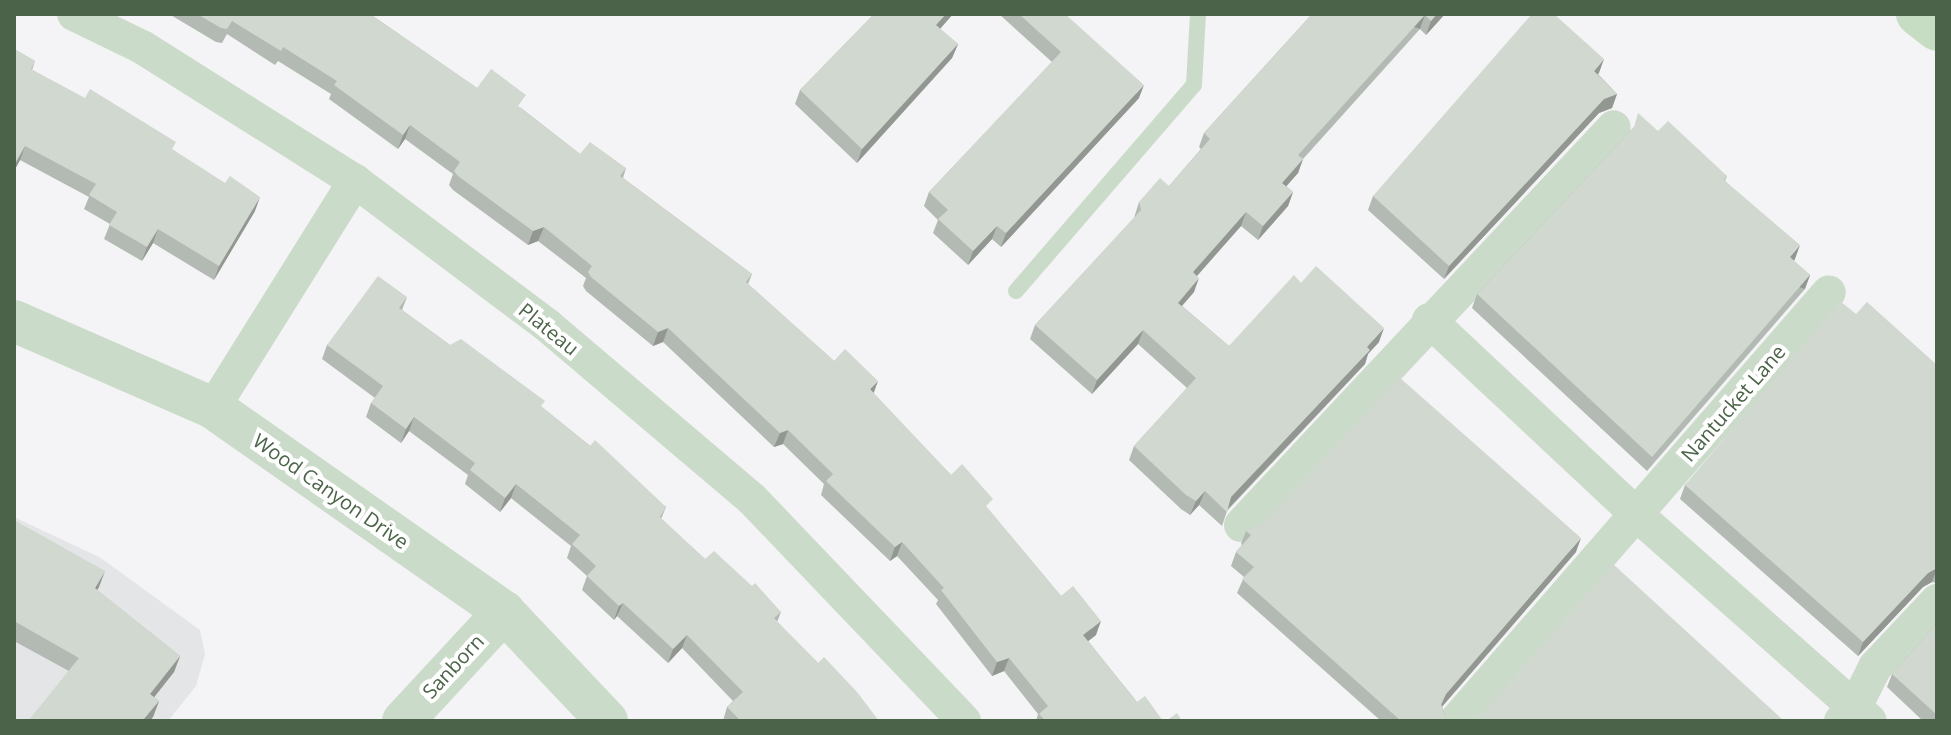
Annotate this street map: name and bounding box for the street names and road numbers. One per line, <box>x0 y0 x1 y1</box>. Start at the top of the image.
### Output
street label: Plateau <box>514 298 584 360</box>
street label: Nantucket Lane <box>1676 340 1790 466</box>
street label: Wood Canyon Drive <box>249 428 413 554</box>
street label: Sanborn <box>417 629 489 703</box>

